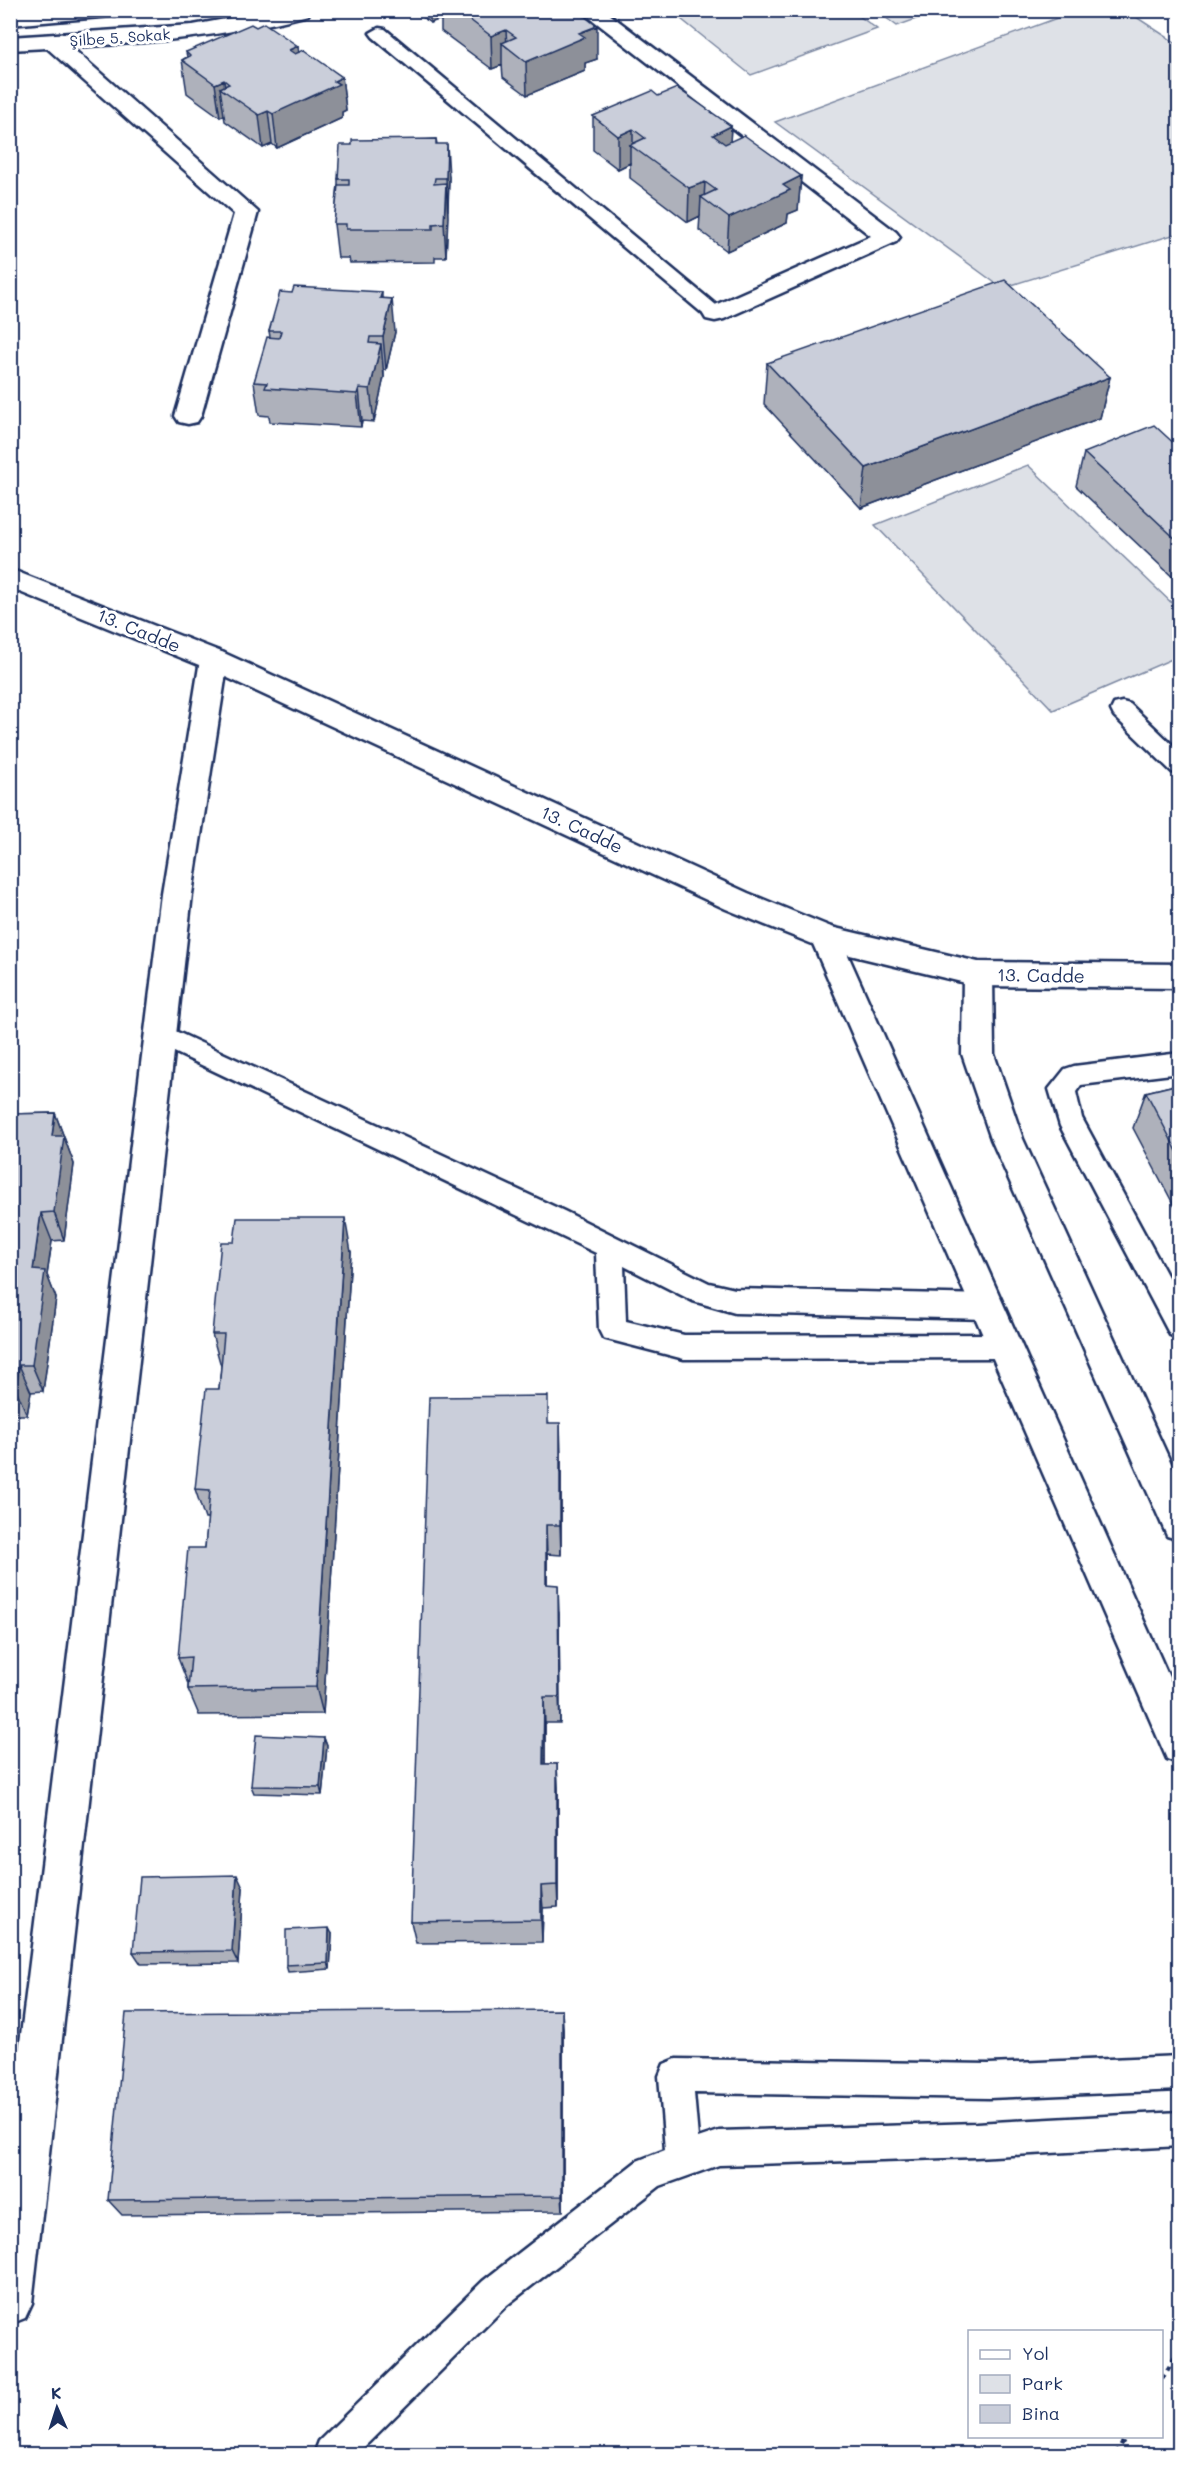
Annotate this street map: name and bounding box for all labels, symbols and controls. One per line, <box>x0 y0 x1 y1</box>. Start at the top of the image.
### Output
street label: Şilbe 5. Sokak <box>69 23 171 50</box>
street label: 13. Cadde <box>94 602 184 658</box>
street label: 13. Cadde <box>537 800 627 858</box>
street label: 13. Cadde <box>997 962 1085 988</box>
legend <box>968 2330 1163 2438</box>
text: Yol <box>1022 2341 1049 2365</box>
text: Park <box>1022 2371 1063 2395</box>
north arrow <box>27 2378 87 2438</box>
text: K <box>50 2382 62 2403</box>
text: Bina <box>1022 2401 1060 2425</box>

